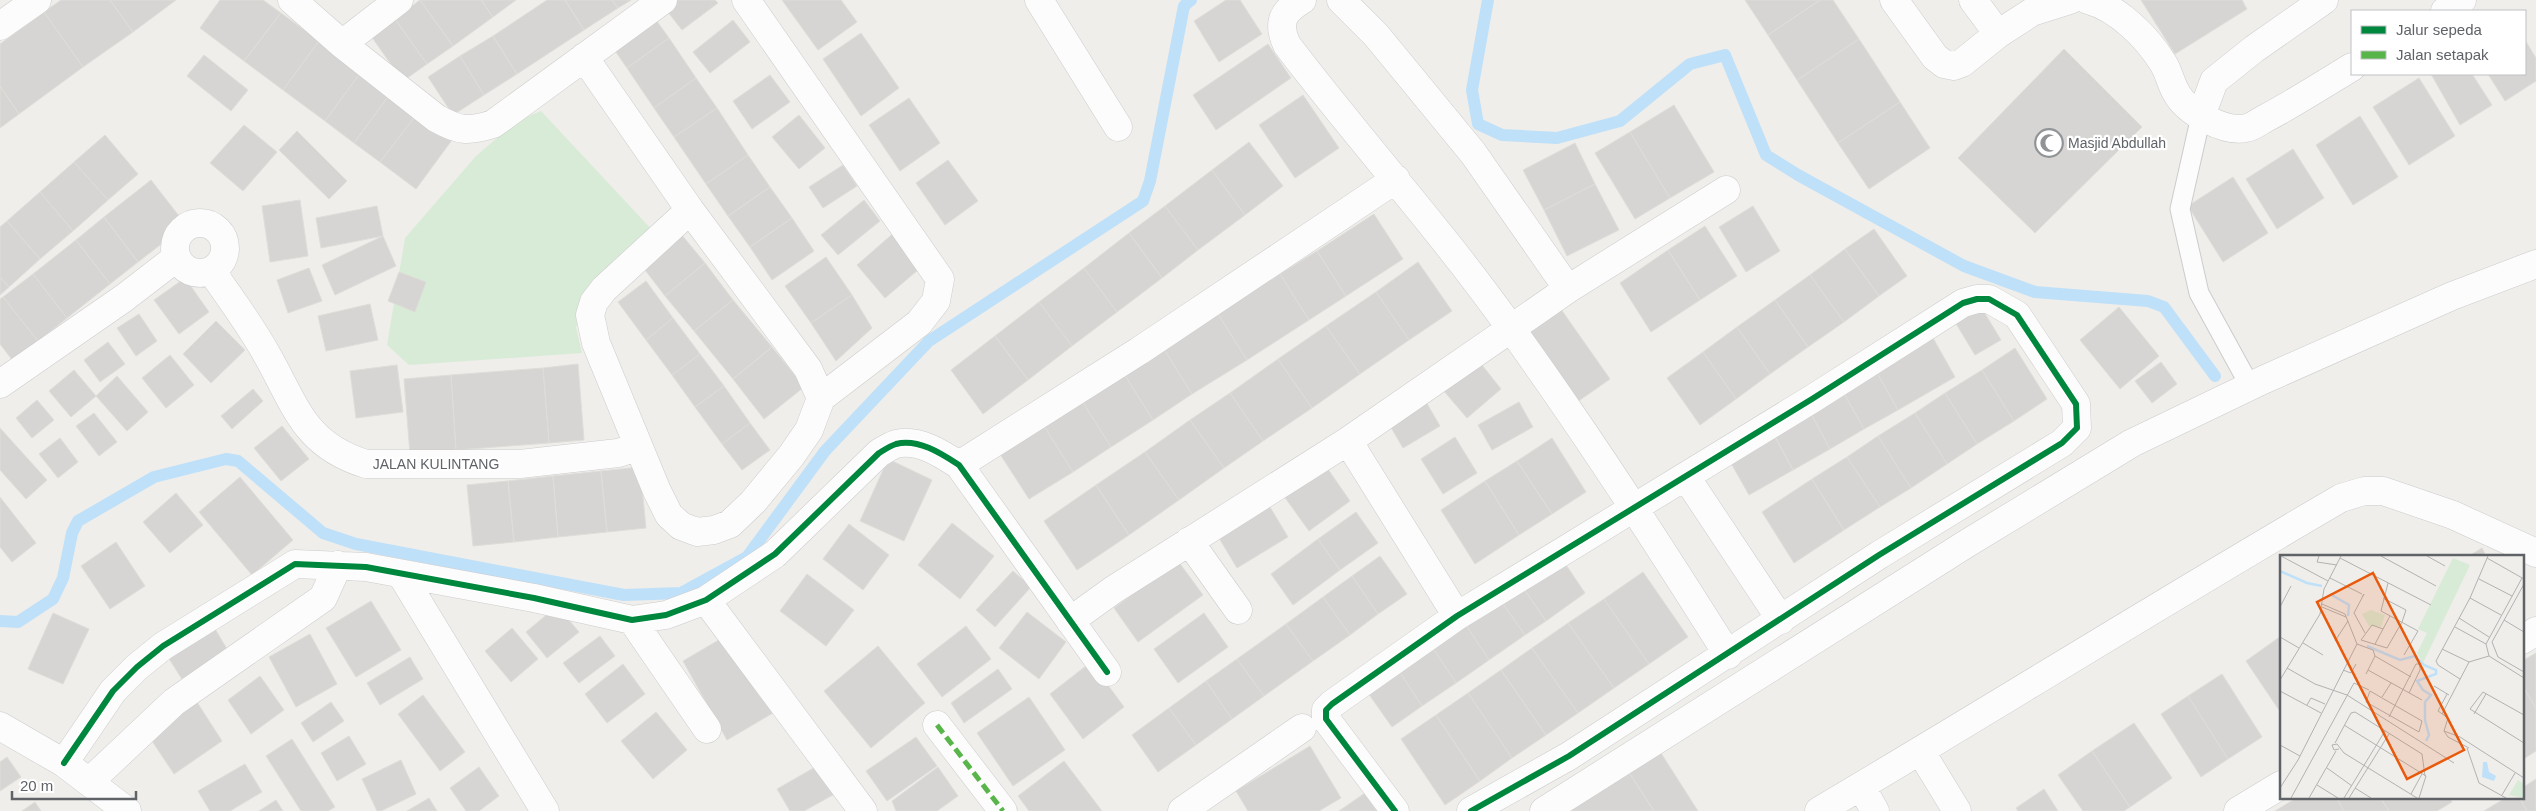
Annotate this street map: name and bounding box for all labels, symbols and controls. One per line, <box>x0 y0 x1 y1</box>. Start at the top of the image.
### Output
legend <box>2351 10 2526 75</box>
text: Jalur sepeda <box>2396 21 2483 38</box>
text: Jalan setapak <box>2396 46 2489 63</box>
mosque icon: Masjid Abdullah <box>2034 128 2064 158</box>
place label: Masjid Abdullah <box>2068 135 2166 151</box>
street label: JALAN KULINTANG <box>373 456 499 472</box>
inset map <box>2280 555 2524 798</box>
scale bar <box>12 768 136 800</box>
text: 20 m <box>20 777 53 794</box>

